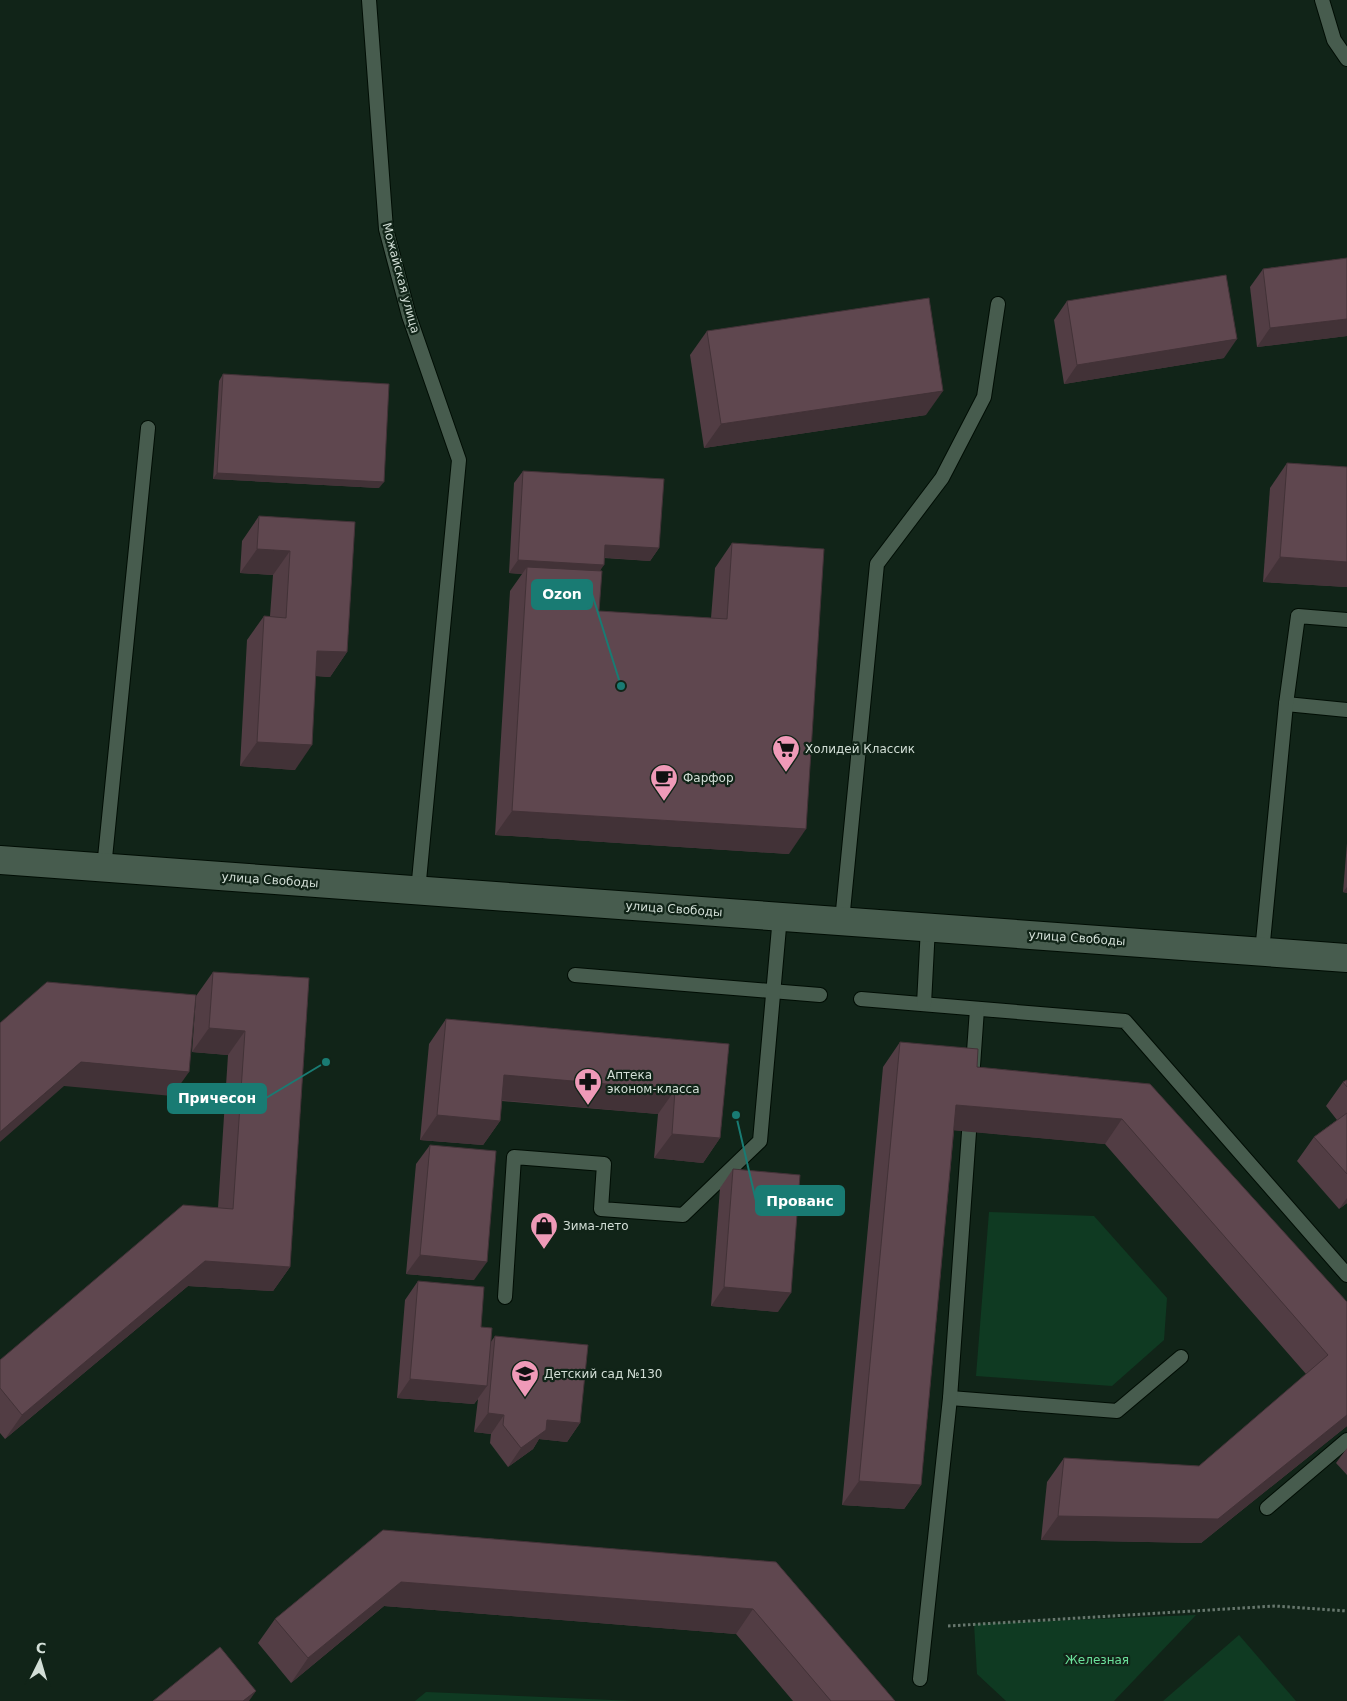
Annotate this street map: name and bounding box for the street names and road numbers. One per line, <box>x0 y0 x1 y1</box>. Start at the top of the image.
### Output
street label: Можайская улица <box>379 221 423 335</box>
street label: улица Свободы <box>221 870 319 890</box>
street label: улица Свободы <box>625 899 723 919</box>
street label: улица Свободы <box>1028 928 1126 948</box>

